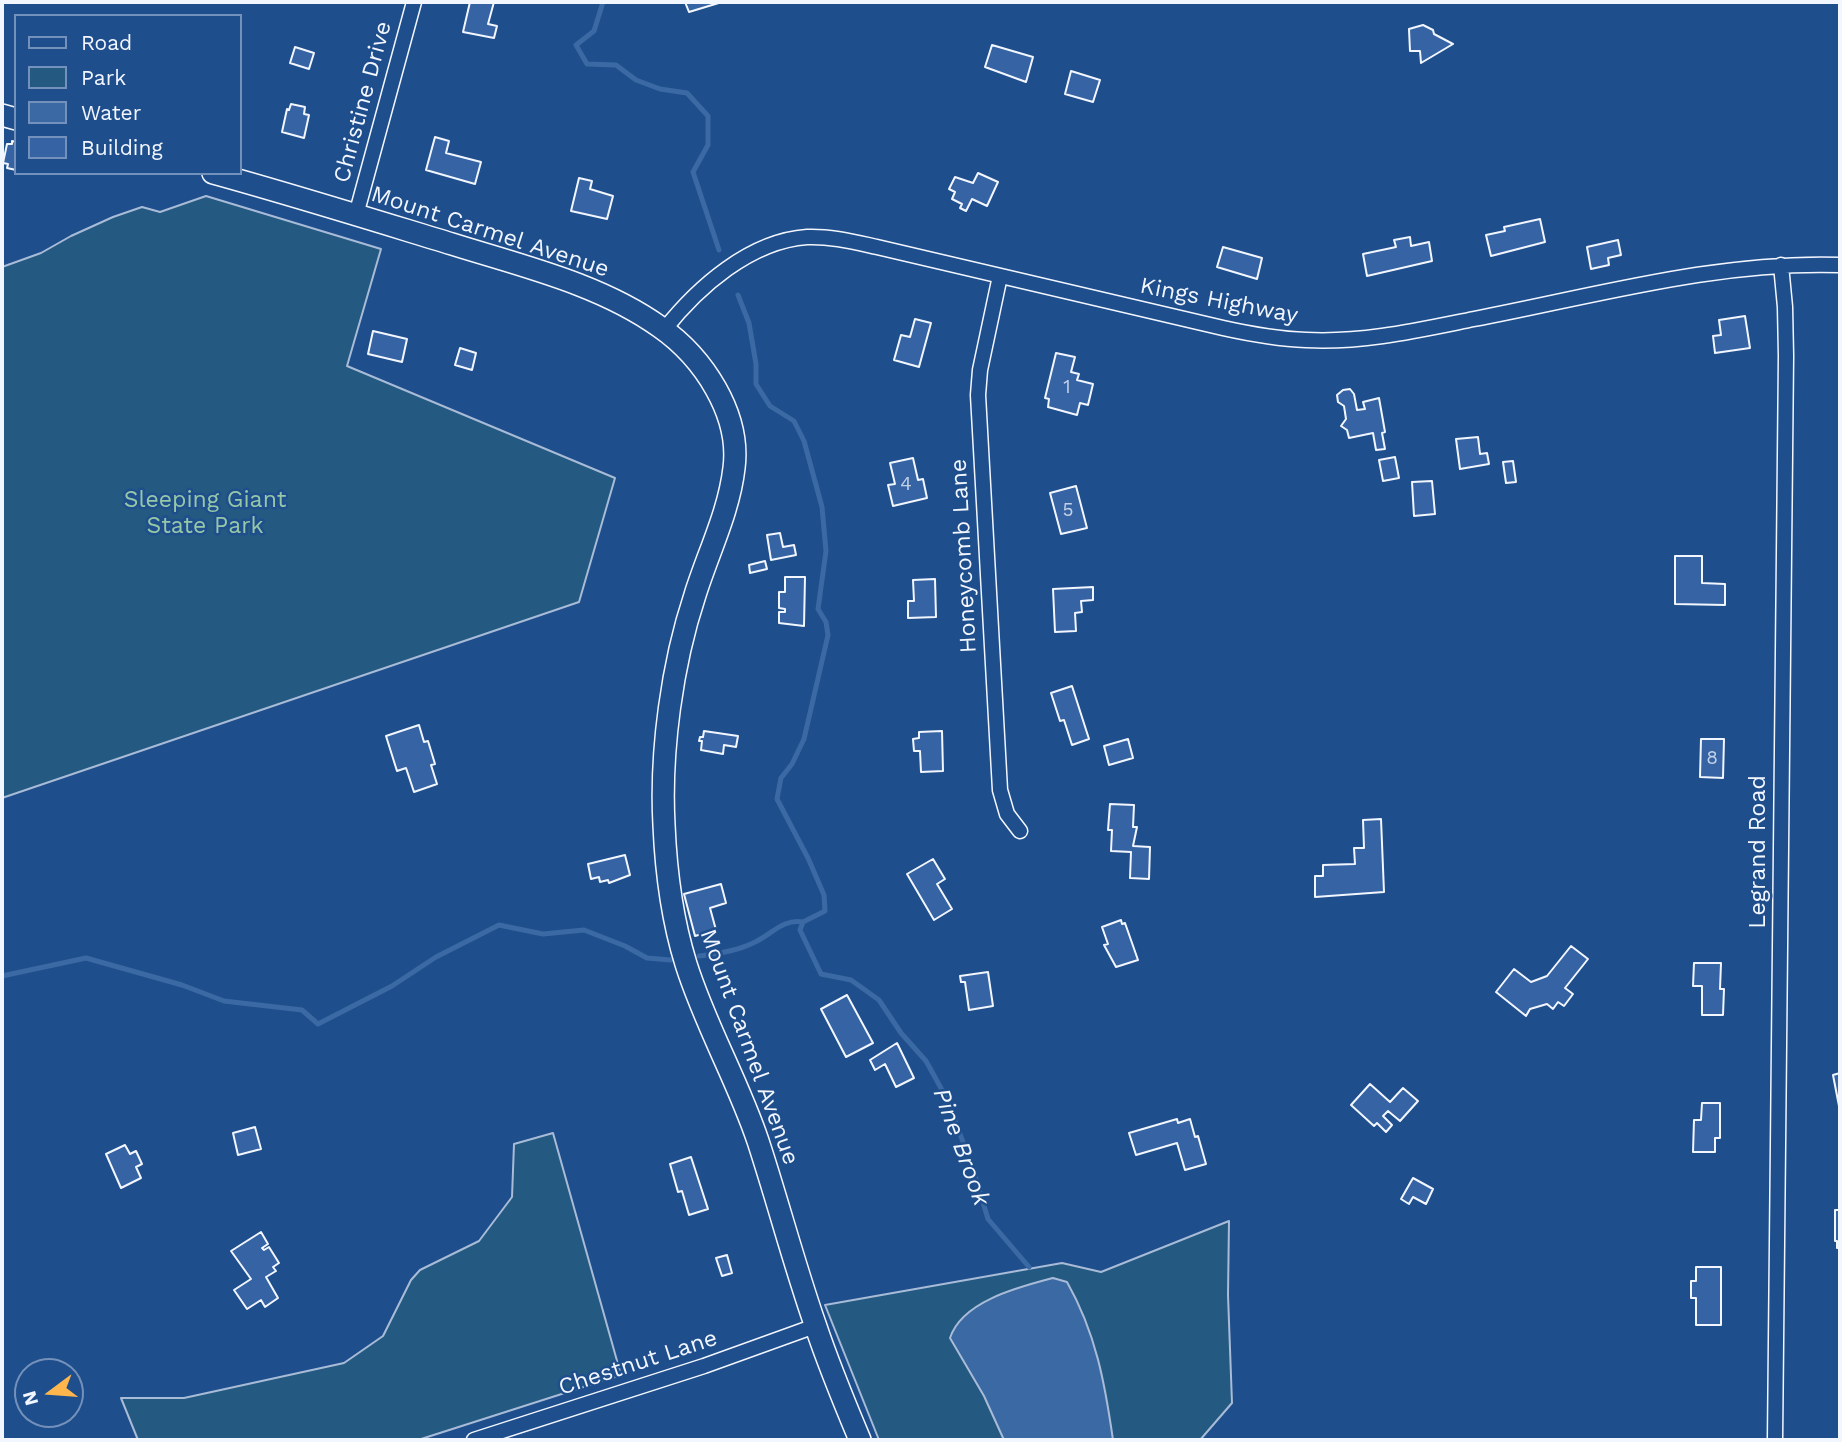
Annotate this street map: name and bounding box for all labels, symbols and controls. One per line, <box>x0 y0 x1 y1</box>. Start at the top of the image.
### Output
legend <box>14 14 242 175</box>
street label: Christine Drive <box>328 18 398 186</box>
text: Road <box>81 30 132 55</box>
text: Park <box>81 65 126 90</box>
text: Water <box>81 100 141 125</box>
text: Building <box>81 135 163 160</box>
street label: Mount Carmel Avenue <box>368 180 612 284</box>
street label: Kings Highway <box>1138 272 1300 330</box>
house number: 1 <box>1063 376 1071 398</box>
street label: Honeycomb Lane <box>945 458 983 654</box>
house number: 4 <box>900 473 912 495</box>
park label: Sleeping Giant State Park <box>124 486 286 540</box>
house number: 5 <box>1062 499 1074 521</box>
house number: 8 <box>1706 747 1718 769</box>
street label: Legrand Road <box>1744 775 1772 929</box>
street label: Mount Carmel Avenue <box>694 925 804 1169</box>
water label: Pine Brook <box>926 1084 996 1210</box>
street label: Chestnut Lane <box>555 1324 721 1402</box>
north arrow <box>14 1358 84 1428</box>
text: N <box>17 1388 43 1408</box>

